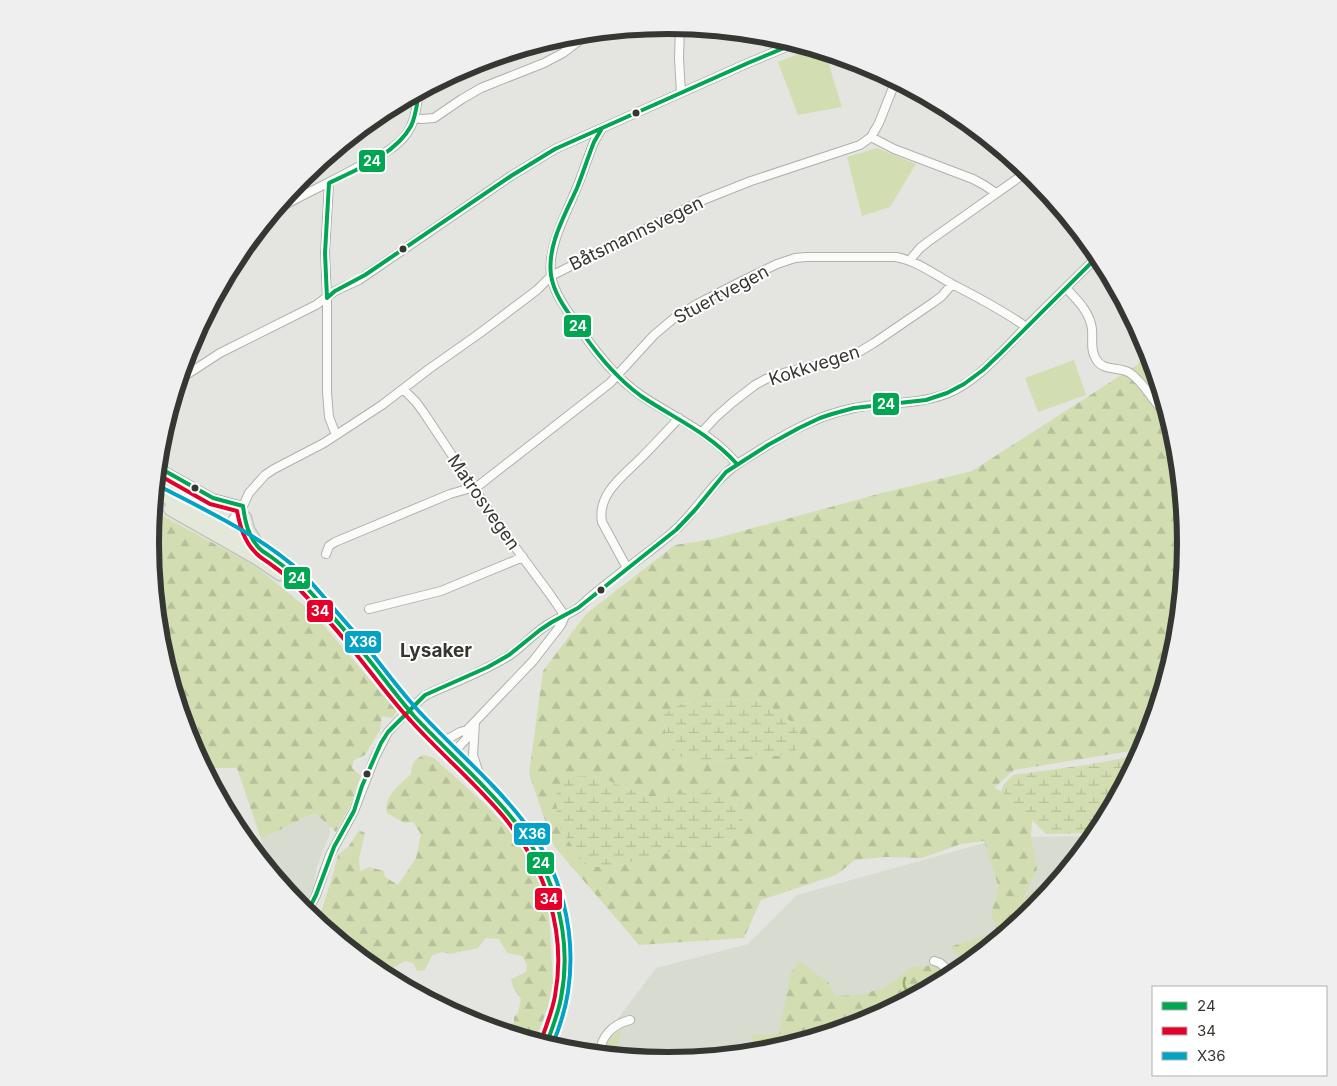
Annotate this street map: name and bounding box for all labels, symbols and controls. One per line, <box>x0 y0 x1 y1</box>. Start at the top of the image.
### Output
unlabelled marker <box>631 108 641 118</box>
line badge: 24 <box>358 149 386 173</box>
text: 24 <box>363 152 381 169</box>
street label: Båtsmannsvegen <box>566 192 706 274</box>
unlabelled marker <box>398 244 408 254</box>
street label: Stuertvegen <box>670 260 772 328</box>
line badge: 24 <box>563 314 592 338</box>
text: 24 <box>569 317 587 334</box>
street label: Kokkvegen <box>766 340 862 390</box>
line badge: 24 <box>872 392 900 416</box>
text: 24 <box>877 395 895 412</box>
street label: Matrosvegen <box>443 450 525 554</box>
unlabelled marker <box>190 483 200 493</box>
line badge: 24 <box>283 566 311 590</box>
text: 24 <box>288 569 306 586</box>
unlabelled marker <box>596 585 606 595</box>
line badge: 34 <box>306 599 334 623</box>
text: 34 <box>311 602 329 619</box>
line badge: X36 <box>344 630 382 654</box>
text: X36 <box>349 633 377 650</box>
district label: Lysaker <box>400 639 472 662</box>
unlabelled marker <box>362 769 372 779</box>
line badge: X36 <box>513 822 551 846</box>
text: X36 <box>518 825 546 842</box>
line badge: 24 <box>526 851 555 875</box>
text: 24 <box>532 854 550 871</box>
line badge: 34 <box>534 887 563 911</box>
text: 34 <box>540 890 558 907</box>
legend <box>1152 986 1327 1076</box>
text: 24 <box>1197 996 1216 1015</box>
text: 34 <box>1197 1021 1216 1040</box>
text: X36 <box>1197 1046 1226 1065</box>

